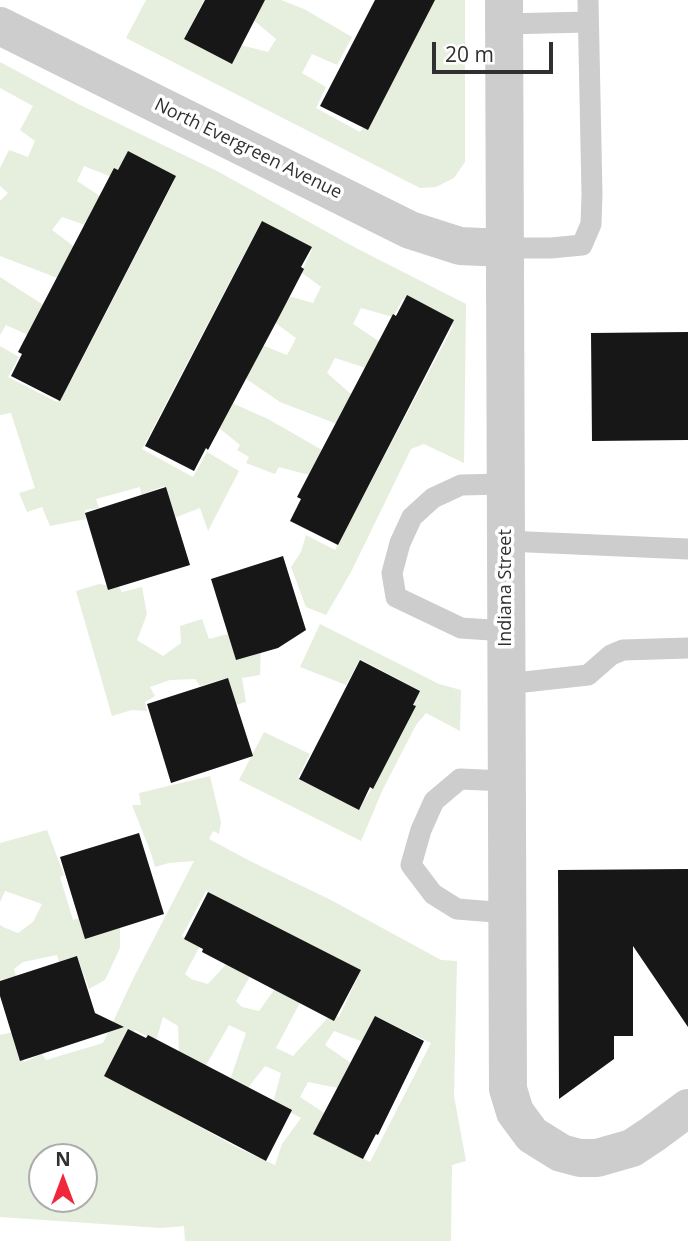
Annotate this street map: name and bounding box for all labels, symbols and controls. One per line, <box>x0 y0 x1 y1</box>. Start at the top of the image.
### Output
scale bar <box>436 28 557 72</box>
text: 20 m <box>445 40 494 68</box>
street label: North Evergreen Avenue <box>151 94 345 204</box>
street label: Indiana Street <box>495 529 517 647</box>
north arrow <box>28 1143 98 1213</box>
text: N <box>55 1146 71 1172</box>

